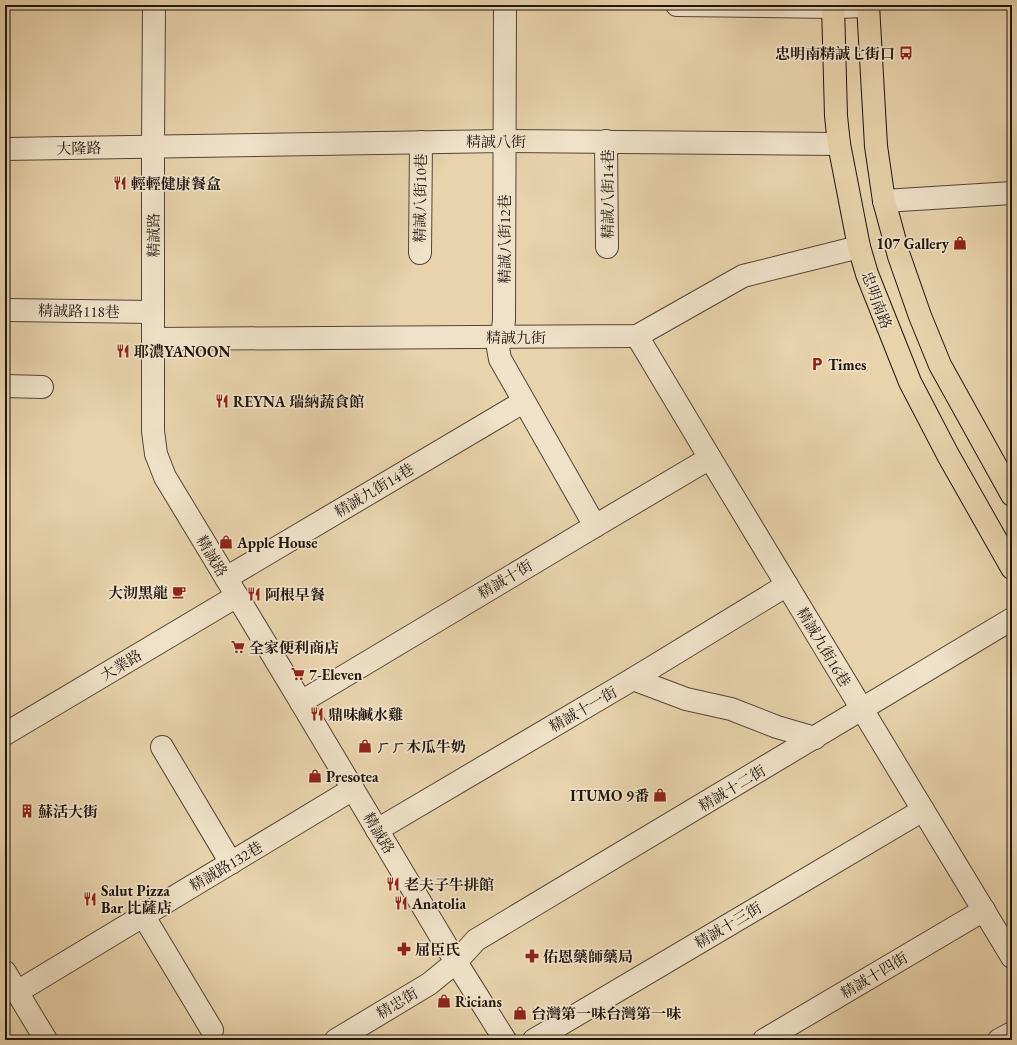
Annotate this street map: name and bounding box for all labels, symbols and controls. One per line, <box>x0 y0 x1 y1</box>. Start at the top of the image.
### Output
place label: 忠明南精誠七街口 <box>775 44 895 63</box>
bus stop icon: 忠明南精誠七街口 <box>898 45 914 61</box>
street label: 精誠八街 <box>466 132 526 151</box>
street label: 大隆路 <box>56 138 102 158</box>
street label: 精誠八街14巷 <box>598 149 617 239</box>
street label: 精誠八街10巷 <box>410 153 430 243</box>
place label: 輕輕健康餐盒 <box>131 174 221 193</box>
restaurant icon: 輕輕健康餐盒 <box>112 175 128 191</box>
street label: 精誠八街12巷 <box>495 194 514 284</box>
street label: 精誠路 <box>144 212 163 258</box>
place label: 107 Gallery <box>876 234 950 253</box>
shop icon: 107 Gallery <box>952 235 968 251</box>
street label: 忠明南路 <box>858 269 896 331</box>
street label: 精誠路118巷 <box>38 301 120 321</box>
street label: 精誠九街 <box>486 328 546 347</box>
place label: 耶濃YANOON <box>134 342 231 361</box>
restaurant icon: 耶濃YANOON <box>115 343 131 359</box>
place label: Times <box>828 355 866 374</box>
parking icon: Times <box>809 356 825 372</box>
place label: REYNA 瑞納蔬食館 <box>233 392 364 411</box>
restaurant icon: REYNA 瑞納蔬食館 <box>214 393 230 409</box>
street label: 精誠九街14巷 <box>331 459 417 521</box>
street label: 精誠路 <box>192 532 232 580</box>
place label: Apple House <box>236 533 317 552</box>
shop icon: Apple House <box>218 534 234 550</box>
street label: 精誠十街 <box>474 555 536 603</box>
place label: 大沏黑龍 <box>108 583 168 602</box>
cafe icon: 大沏黑龍 <box>171 584 187 600</box>
place label: 阿根早餐 <box>265 585 325 604</box>
restaurant icon: 阿根早餐 <box>246 586 262 602</box>
street label: 精誠九街16巷 <box>793 604 855 690</box>
place label: 全家便利商店 <box>249 638 339 657</box>
supermarket icon: 全家便利商店 <box>230 639 246 655</box>
street label: 大業路 <box>97 645 145 685</box>
place label: 7-Eleven <box>309 665 363 684</box>
supermarket icon: 7-Eleven <box>290 666 306 682</box>
street label: 精誠十一街 <box>546 682 620 736</box>
place label: 鼎味鹹水雞 <box>328 705 403 724</box>
restaurant icon: 鼎味鹹水雞 <box>309 706 325 722</box>
place label: ㄏㄏ木瓜牛奶 <box>376 737 466 756</box>
shop icon: ㄏㄏ木瓜牛奶 <box>357 738 373 754</box>
street label: 精誠十二街 <box>695 761 769 815</box>
place label: Presotea <box>326 767 379 786</box>
shop icon: Presotea <box>307 768 323 784</box>
place label: ITUMO 9番 <box>570 786 649 805</box>
shop icon: ITUMO 9番 <box>652 787 668 803</box>
place label: 蘇活大街 <box>38 802 98 821</box>
building icon: 蘇活大街 <box>19 803 35 819</box>
street label: 精誠路 <box>359 809 399 857</box>
street label: 精誠路132巷 <box>186 837 266 895</box>
place label: 老夫子牛排館 <box>404 875 494 894</box>
restaurant icon: 老夫子牛排館 <box>385 876 401 892</box>
place label: Salut Pizza Bar 比薩店 <box>101 881 172 917</box>
restaurant icon: Salut Pizza Bar 比薩店 <box>82 891 98 907</box>
place label: Anatolia <box>411 894 467 913</box>
restaurant icon: Anatolia <box>393 895 409 911</box>
street label: 精誠十三街 <box>691 898 765 952</box>
place label: 屈臣氏 <box>415 940 460 959</box>
pharmacy icon: 屈臣氏 <box>396 941 412 957</box>
place label: 佑恩藥師藥局 <box>543 947 633 966</box>
pharmacy icon: 佑恩藥師藥局 <box>524 948 540 964</box>
street label: 精誠十四街 <box>837 948 911 1002</box>
street label: 精忠街 <box>373 983 421 1023</box>
place label: Ricians <box>455 992 502 1011</box>
shop icon: Ricians <box>436 993 452 1009</box>
place label: 台灣第一味台灣第一味 <box>531 1004 682 1023</box>
shop icon: 台灣第一味台灣第一味 <box>512 1005 528 1021</box>

